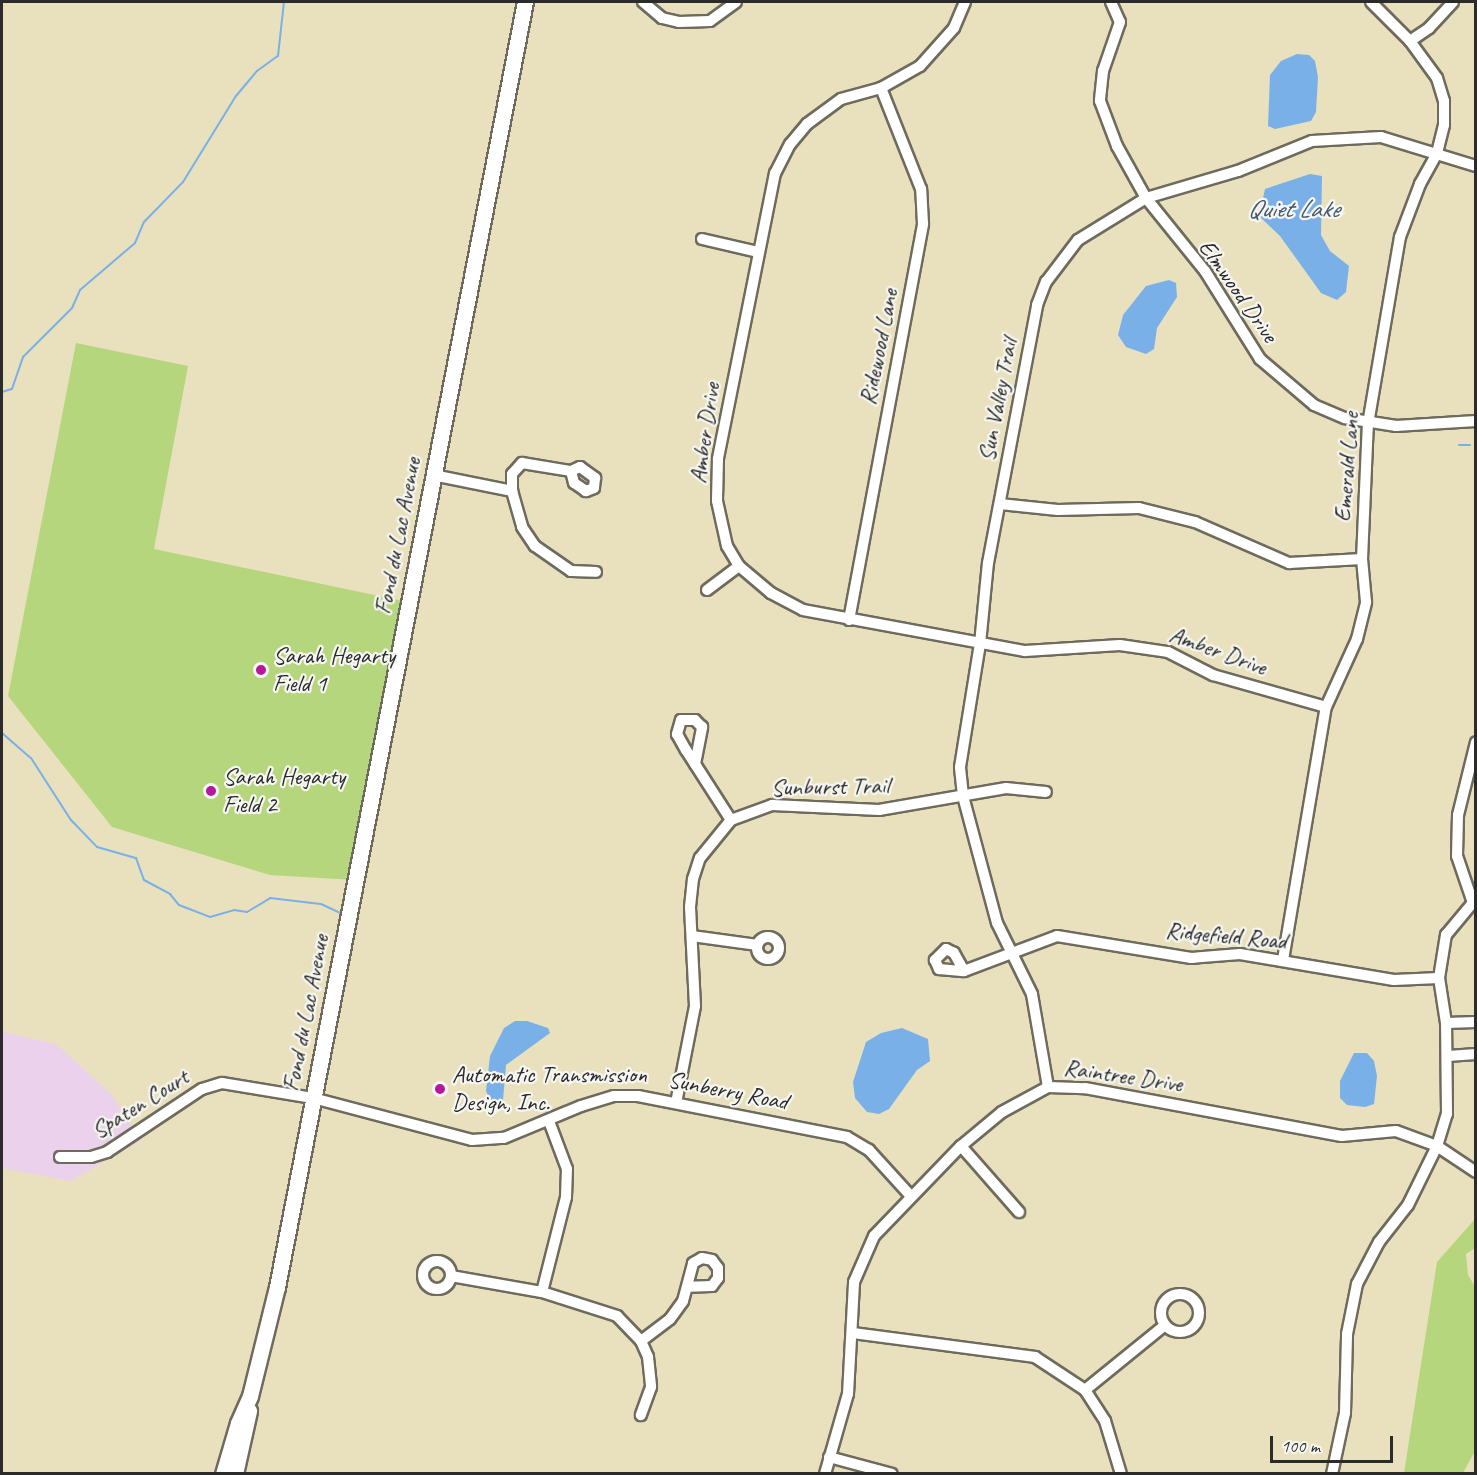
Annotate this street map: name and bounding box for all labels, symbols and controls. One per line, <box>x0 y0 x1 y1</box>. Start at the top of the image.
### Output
water label: Quiet Lake <box>1247 193 1339 225</box>
street label: Elmwood Drive <box>1192 234 1284 348</box>
street label: Ridewood Lane <box>854 286 904 408</box>
street label: Sun Valley Trail <box>972 336 1024 464</box>
street label: Amber Drive <box>684 381 726 485</box>
street label: Emerald Lane <box>1329 411 1365 523</box>
street label: Fond du Lac Avenue <box>369 455 427 617</box>
street label: Amber Drive <box>1165 620 1271 682</box>
place label: Sarah Hegarty Field 1 <box>273 642 394 698</box>
marker: Sarah Hegarty Field 1 <box>254 663 268 677</box>
place label: Sarah Hegarty Field 2 <box>223 763 344 819</box>
street label: Sunburst Trail <box>771 772 889 802</box>
marker: Sarah Hegarty Field 2 <box>204 784 218 798</box>
street label: Ridgefield Road <box>1164 916 1288 956</box>
street label: Fond du Lac Avenue <box>277 932 335 1094</box>
street label: Raintree Drive <box>1062 1053 1184 1099</box>
place label: Automatic Transmission Design, Inc. <box>452 1061 646 1117</box>
street label: Spaten Court <box>86 1063 194 1145</box>
street label: Sunberry Road <box>666 1065 790 1117</box>
marker: Automatic Transmission Design, Inc. <box>433 1082 447 1096</box>
scale bar <box>1273 1424 1396 1462</box>
text: 100 m <box>1281 1435 1320 1457</box>

